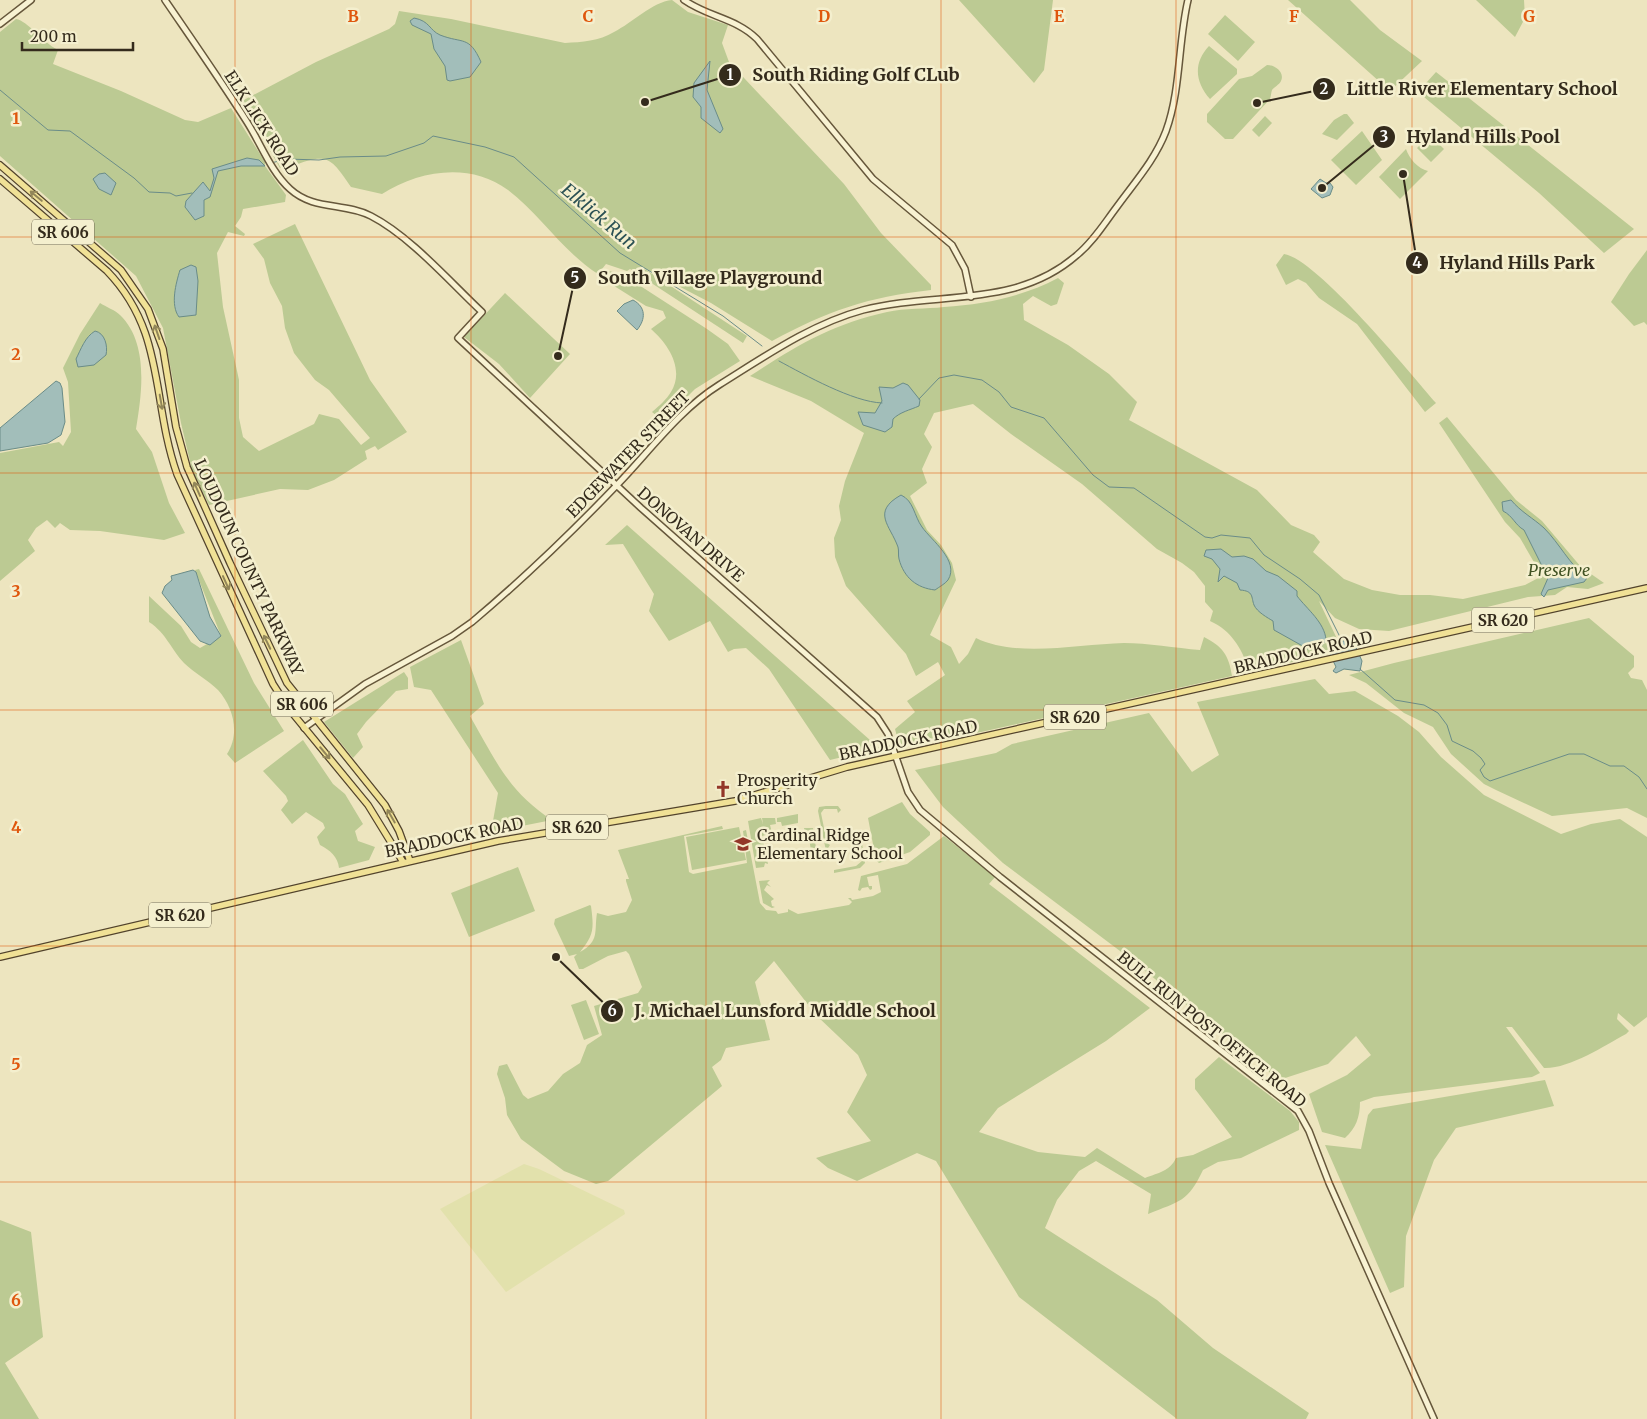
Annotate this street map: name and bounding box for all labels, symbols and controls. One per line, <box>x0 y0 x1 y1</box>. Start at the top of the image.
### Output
text: B <box>347 6 359 26</box>
text: C <box>583 6 593 26</box>
text: D <box>818 6 830 26</box>
text: E <box>1054 6 1065 26</box>
text: F <box>1289 6 1299 26</box>
text: G <box>1523 6 1535 26</box>
scale bar <box>22 20 134 52</box>
text: 200 m <box>30 27 77 46</box>
callout: South Riding Golf CLub <box>718 58 970 91</box>
text: South Riding Golf CLub <box>752 63 960 86</box>
text: 1 <box>727 65 734 84</box>
street label: ELK LICK ROAD <box>220 67 304 179</box>
callout: Little River Elementary School <box>1312 73 1628 106</box>
text: Little River Elementary School <box>1346 77 1618 100</box>
text: 2 <box>1320 79 1329 98</box>
text: 1 <box>12 108 20 128</box>
callout: Hyland Hills Pool <box>1371 120 1570 153</box>
text: Hyland Hills Pool <box>1406 125 1560 148</box>
text: 3 <box>1380 127 1388 146</box>
water label: Elklick Run <box>557 178 641 254</box>
one-way arrow <box>30 191 43 202</box>
road number: SR 606 <box>32 220 94 244</box>
callout: Hyland Hills Park <box>1404 246 1605 279</box>
text: Hyland Hills Park <box>1439 251 1595 274</box>
text: 4 <box>1412 253 1422 272</box>
callout: South Village Playground <box>562 262 832 295</box>
text: South Village Playground <box>598 266 822 289</box>
text: 5 <box>571 268 579 287</box>
one-way arrow <box>152 325 161 340</box>
text: 2 <box>11 344 21 364</box>
street label: EDGEWATER STREET <box>562 386 694 522</box>
one-way arrow <box>156 393 166 409</box>
street label: LOUDOUN COUNTY PARKWAY <box>190 456 308 679</box>
one-way arrow <box>191 482 201 497</box>
street label: DONOVAN DRIVE <box>634 482 749 586</box>
park label: Preserve <box>1528 560 1590 580</box>
one-way arrow <box>222 575 231 590</box>
text: 3 <box>11 581 21 601</box>
road number: SR 620 <box>1472 608 1534 632</box>
street label: BRADDOCK ROAD <box>1232 626 1374 678</box>
one-way arrow <box>262 634 272 649</box>
road number: SR 606 <box>271 692 333 716</box>
road number: SR 620 <box>1044 704 1106 730</box>
street label: BRADDOCK ROAD <box>837 716 979 764</box>
one-way arrow <box>319 746 330 759</box>
place label: Prosperity Church <box>737 770 818 808</box>
church icon: Prosperity Church <box>713 779 733 799</box>
one-way arrow <box>385 809 395 824</box>
street label: BRADDOCK ROAD <box>383 813 525 861</box>
road number: SR 620 <box>546 814 608 840</box>
text: 4 <box>11 817 21 837</box>
place label: Cardinal Ridge Elementary School <box>757 825 903 863</box>
school or university icon: Cardinal Ridge Elementary School <box>733 834 753 854</box>
road number: SR 620 <box>149 902 211 928</box>
street label: BULL RUN POST OFFICE ROAD <box>1114 947 1310 1111</box>
callout: J. Michael Lunsford Middle School <box>599 994 946 1027</box>
text: J. Michael Lunsford Middle School <box>633 999 936 1022</box>
text: 6 <box>607 1001 617 1020</box>
text: 5 <box>11 1054 21 1074</box>
text: 6 <box>11 1290 21 1310</box>

